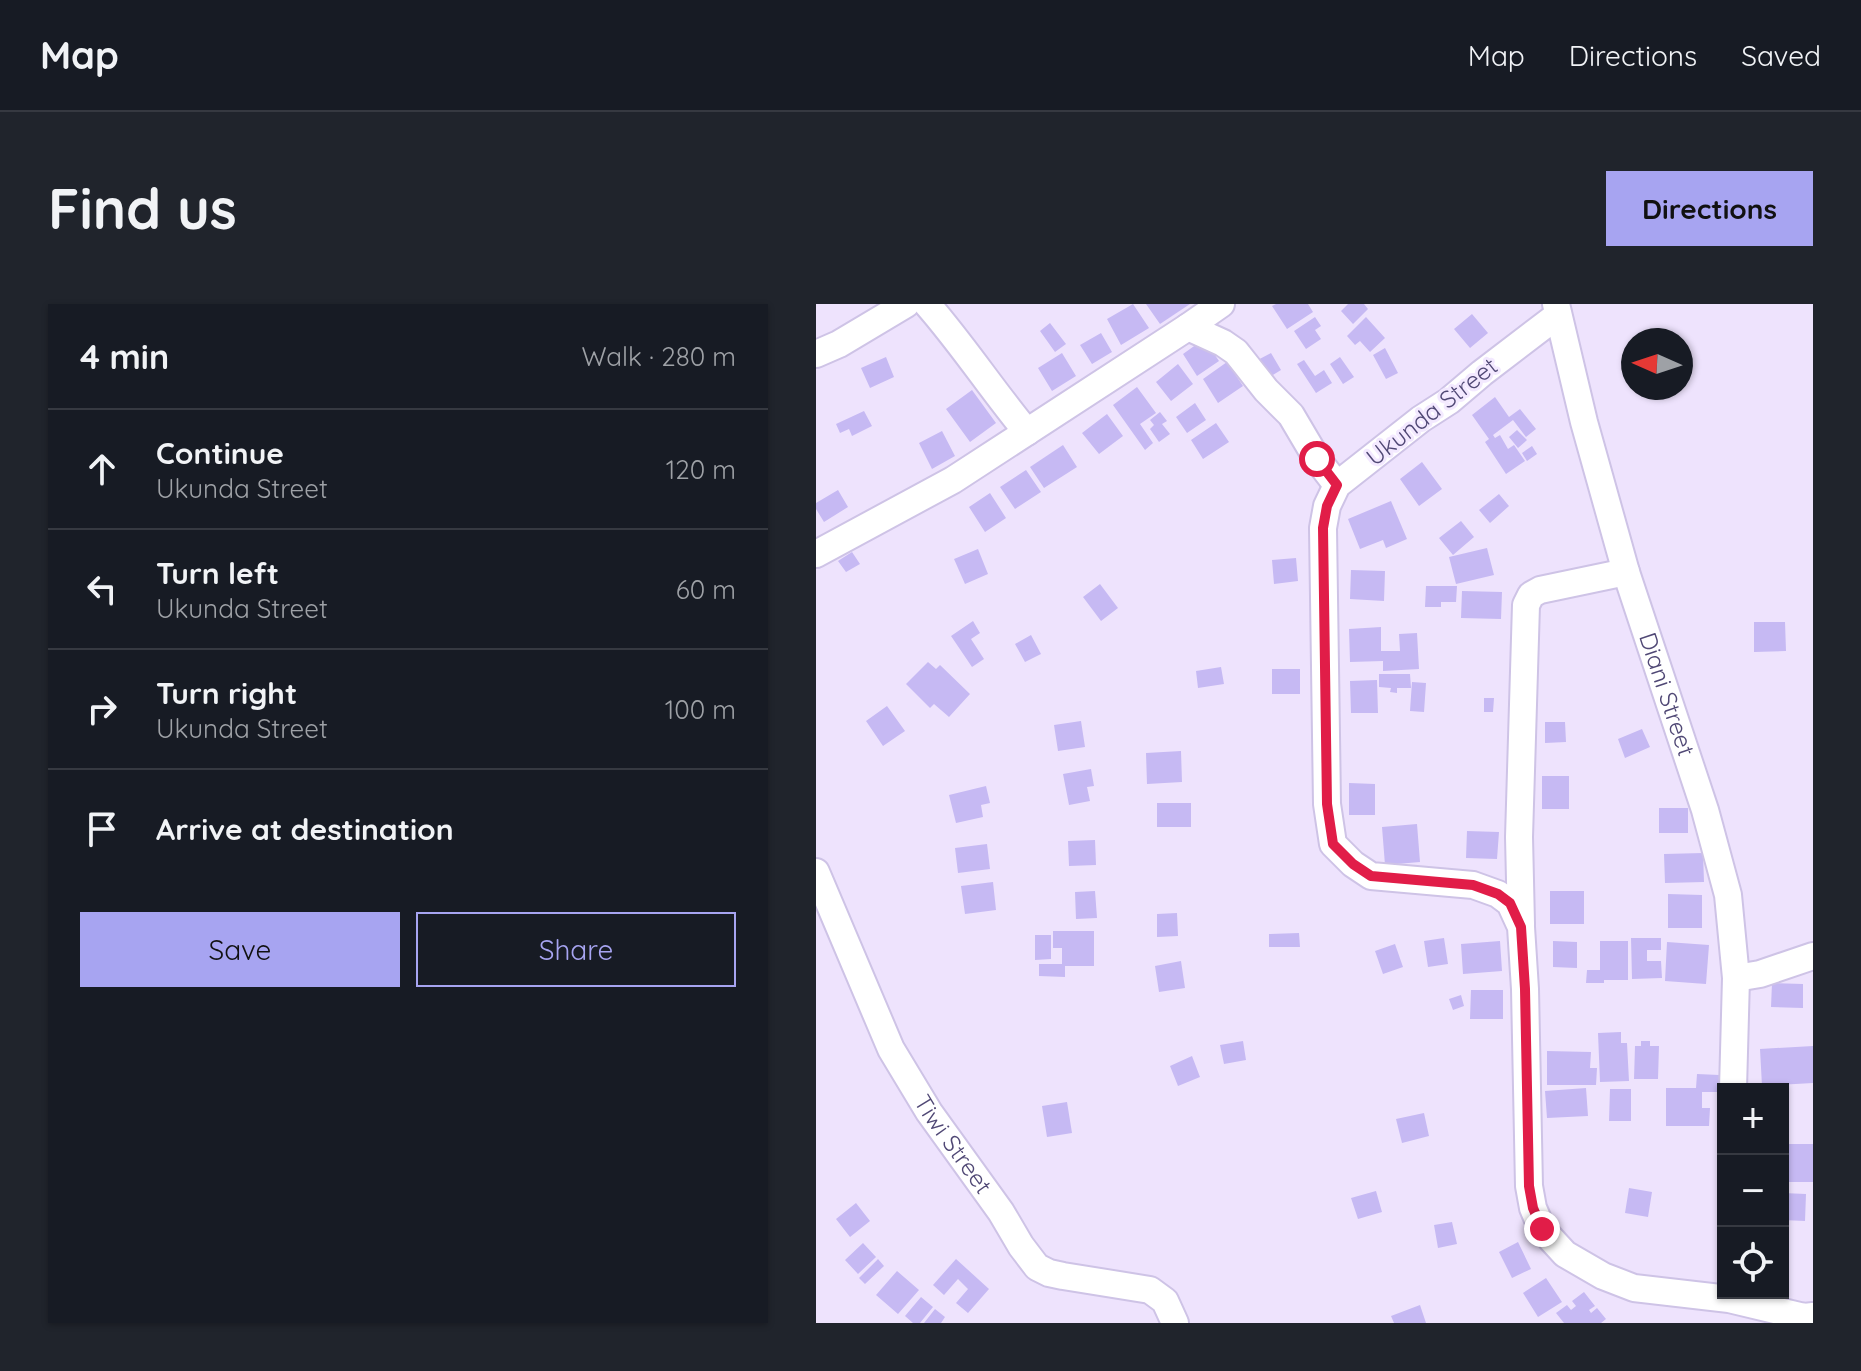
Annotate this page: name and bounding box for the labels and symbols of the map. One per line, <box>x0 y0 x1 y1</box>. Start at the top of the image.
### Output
north arrow <box>1621 328 1693 400</box>
street label: Ukunda Street <box>1360 351 1503 472</box>
route start <box>1299 441 1335 477</box>
street label: Diani Street <box>1633 629 1702 760</box>
street label: Tiwi Street <box>908 1089 999 1199</box>
route end <box>1524 1211 1560 1247</box>

